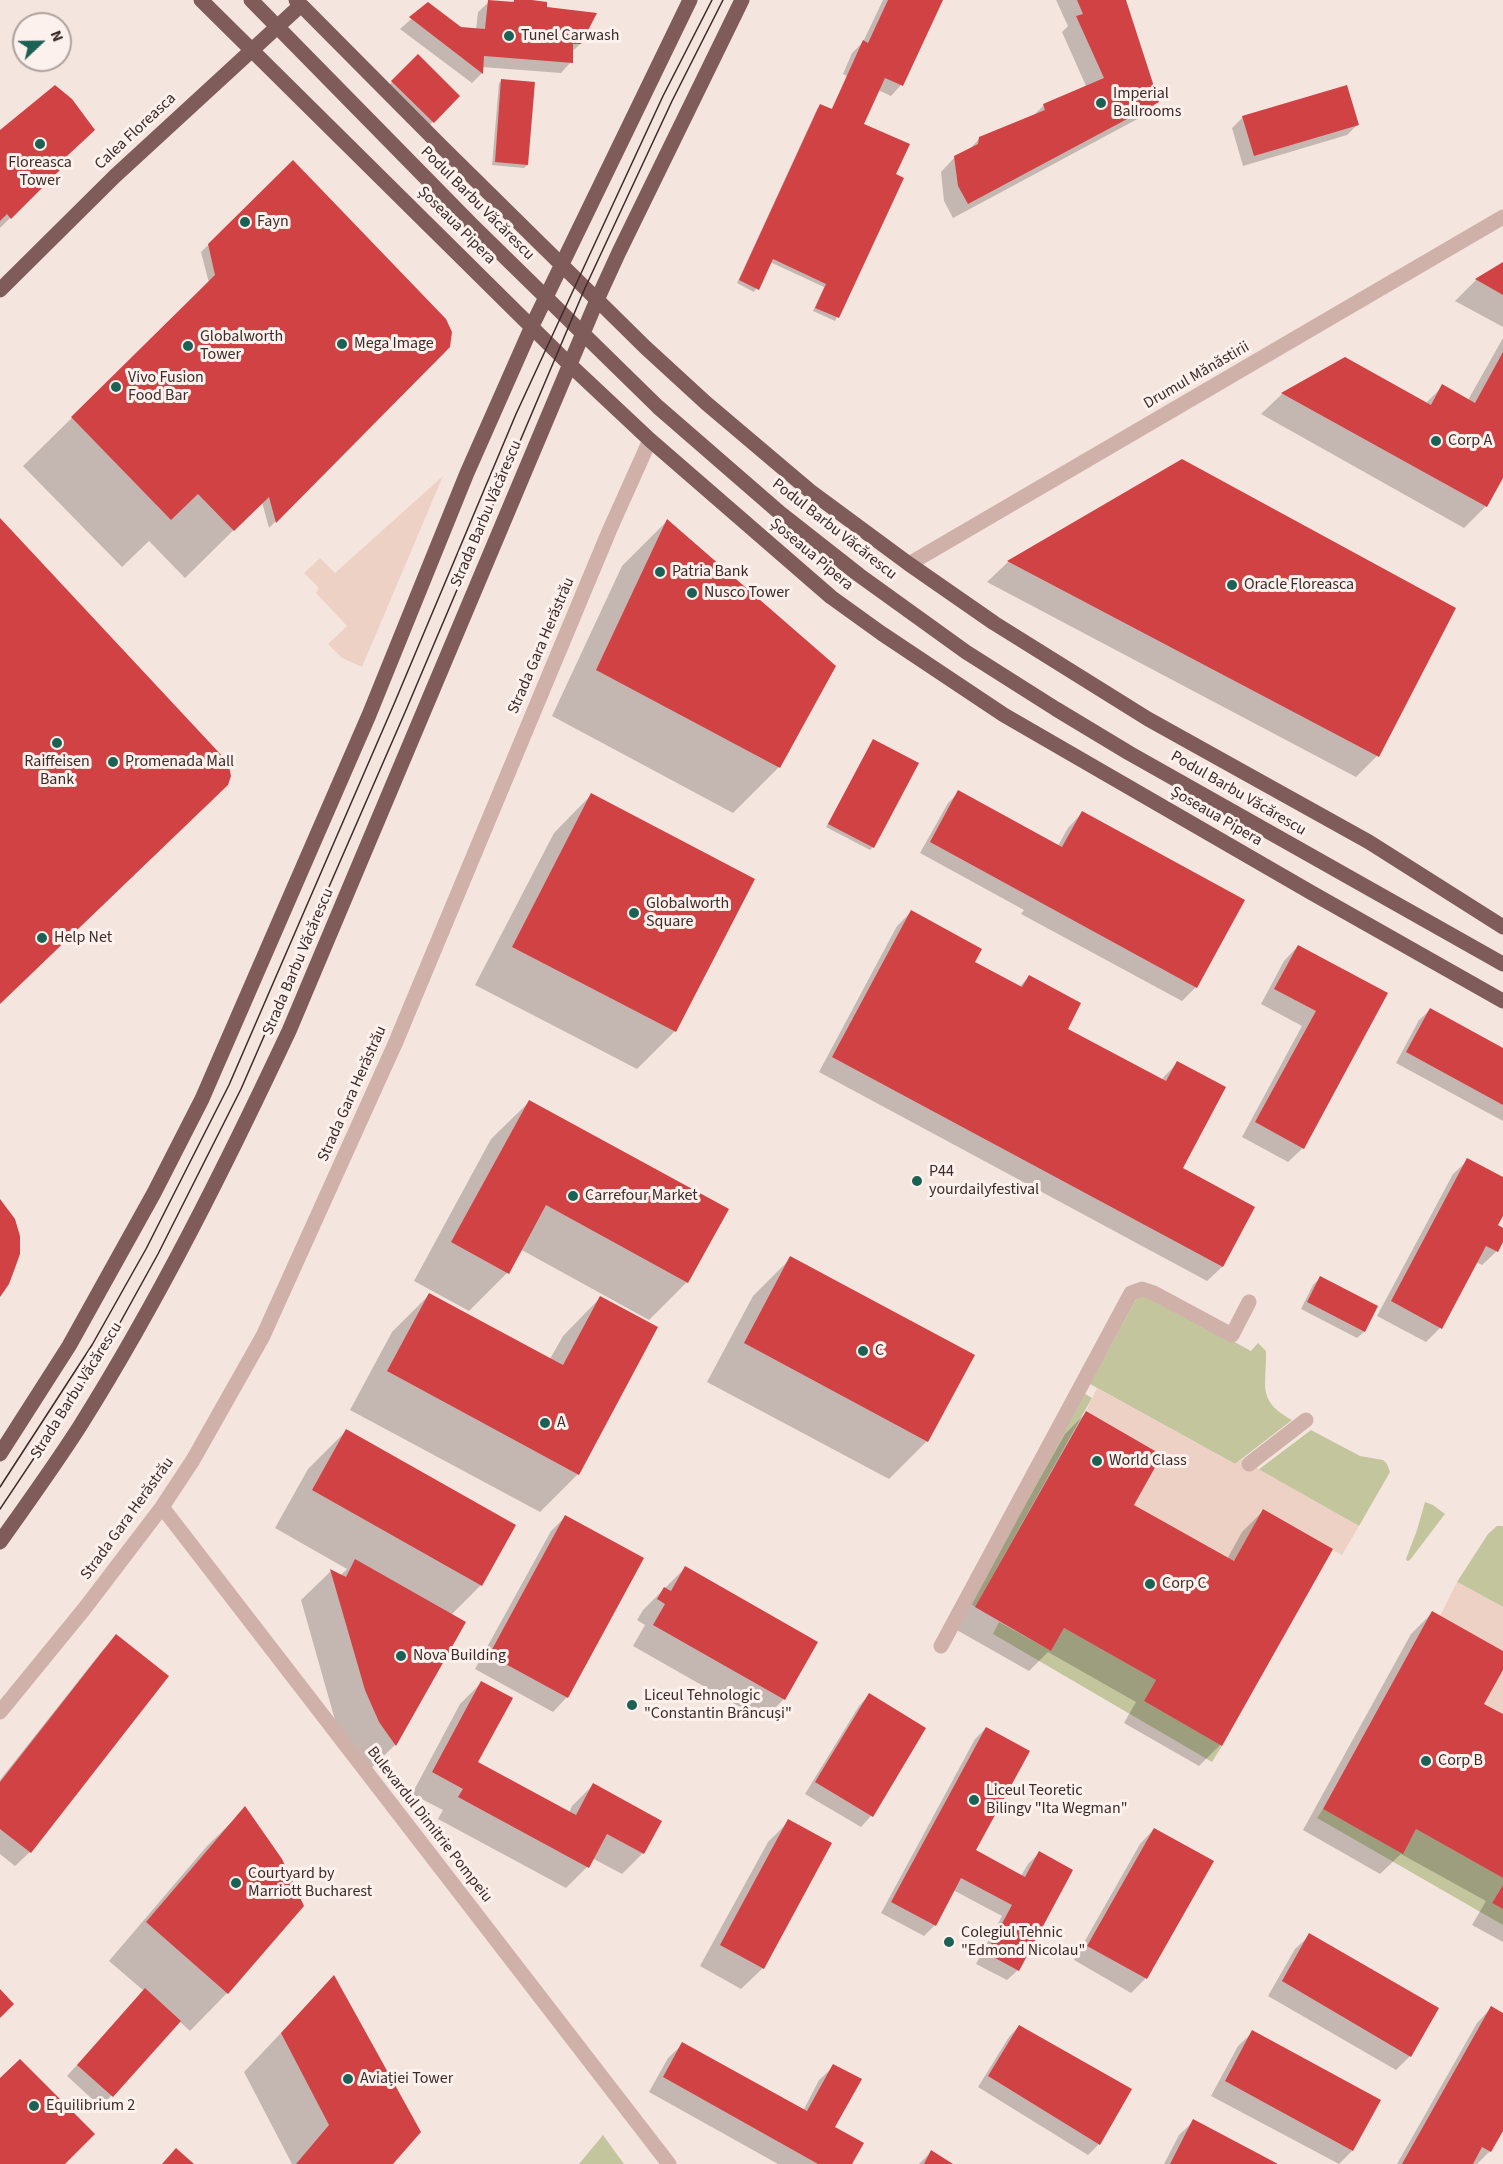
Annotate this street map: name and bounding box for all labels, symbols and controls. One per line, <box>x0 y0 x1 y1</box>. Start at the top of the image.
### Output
north arrow <box>12 12 72 72</box>
place label: Tunel Carwash <box>521 26 619 46</box>
text: N <box>45 27 69 45</box>
marker: Tunel Carwash <box>502 29 516 43</box>
place label: Imperial Ballrooms <box>1113 84 1181 122</box>
street label: Calea Floreasca <box>91 90 181 174</box>
marker: Imperial Ballrooms <box>1094 96 1108 110</box>
marker: Floreasca Tower <box>33 137 47 151</box>
street label: Podul Barbu Văcărescu <box>416 143 538 265</box>
place label: Floreasca Tower <box>8 153 72 191</box>
street label: Șoseaua Pipera <box>413 183 499 269</box>
place label: Fayn <box>257 212 289 232</box>
marker: Fayn <box>238 215 252 229</box>
place label: Globalworth Tower <box>200 327 283 365</box>
place label: Mega Image <box>354 334 434 354</box>
marker: Mega Image <box>335 337 349 351</box>
street label: Drumul Mănăstirii <box>1141 338 1253 414</box>
marker: Globalworth Tower <box>181 339 195 353</box>
place label: Vivo Fusion Food Bar <box>128 368 204 406</box>
marker: Vivo Fusion Food Bar <box>109 380 123 394</box>
place label: Corp A <box>1448 431 1492 451</box>
marker: Corp A <box>1429 434 1443 448</box>
street label: Strada Barbu Văcărescu <box>447 438 527 590</box>
street label: Podul Barbu Văcărescu <box>768 475 900 585</box>
street label: Șoseaua Pipera <box>766 515 856 595</box>
place label: Patria Bank <box>672 562 749 582</box>
marker: Patria Bank <box>653 565 667 579</box>
street label: Strada Gara Herăstrău <box>505 575 579 717</box>
place label: Oracle Floreasca <box>1244 575 1354 595</box>
marker: Oracle Floreasca <box>1225 578 1239 592</box>
place label: Nusco Tower <box>704 583 790 603</box>
marker: Nusco Tower <box>685 586 699 600</box>
marker: Raiffeisen Bank <box>50 736 64 750</box>
street label: Podul Barbu Văcărescu <box>1167 747 1309 841</box>
place label: Raiffeisen Bank <box>24 752 90 790</box>
place label: Promenada Mall <box>125 752 234 772</box>
marker: Promenada Mall <box>106 755 120 769</box>
street label: Șoseaua Pipera <box>1167 783 1265 851</box>
street label: Strada Barbu Văcărescu <box>259 886 339 1038</box>
place label: Globalworth Square <box>646 894 729 932</box>
marker: Globalworth Square <box>627 906 641 920</box>
place label: Help Net <box>54 928 112 948</box>
marker: Help Net <box>35 931 49 945</box>
street label: Strada Gara Herăstrău <box>314 1023 392 1165</box>
place label: P44 yourdailyfestival <box>929 1162 1039 1200</box>
marker: P44 yourdailyfestival <box>910 1174 924 1188</box>
place label: Carrefour Market <box>585 1186 698 1206</box>
marker: Carrefour Market <box>566 1189 580 1203</box>
street label: Strada Barbu Văcărescu <box>27 1319 127 1463</box>
place label: C <box>875 1341 884 1361</box>
marker: C <box>856 1344 870 1358</box>
place label: A <box>557 1413 566 1433</box>
marker: A <box>538 1416 552 1430</box>
place label: World Class <box>1109 1451 1187 1471</box>
street label: Strada Gara Herăstrău <box>77 1454 179 1584</box>
marker: World Class <box>1090 1454 1104 1468</box>
place label: Corp C <box>1162 1574 1207 1594</box>
marker: Corp C <box>1143 1577 1157 1591</box>
place label: Nova Building <box>413 1646 506 1666</box>
marker: Nova Building <box>394 1649 408 1663</box>
place label: Liceul Tehnologic "Constantin Brâncuși" <box>644 1686 792 1724</box>
marker: Liceul Tehnologic "Constantin Brâncuși" <box>625 1698 639 1712</box>
street label: Bulevardul Dimitrie Pompeiu <box>362 1743 496 1907</box>
place label: Corp B <box>1438 1751 1483 1771</box>
marker: Corp B <box>1419 1754 1433 1768</box>
place label: Liceul Teoretic Bilingv "Ita Wegman" <box>986 1781 1127 1819</box>
marker: Liceul Teoretic Bilingv "Ita Wegman" <box>967 1793 981 1807</box>
place label: Courtyard by Marriott Bucharest <box>248 1864 372 1902</box>
marker: Courtyard by Marriott Bucharest <box>229 1876 243 1890</box>
place label: Colegiul Tehnic "Edmond Nicolau" <box>961 1923 1085 1961</box>
marker: Colegiul Tehnic "Edmond Nicolau" <box>942 1935 956 1949</box>
place label: Aviației Tower <box>360 2069 453 2089</box>
marker: Aviației Tower <box>341 2072 355 2086</box>
place label: Equilibrium 2 <box>46 2096 135 2116</box>
marker: Equilibrium 2 <box>27 2099 41 2113</box>

